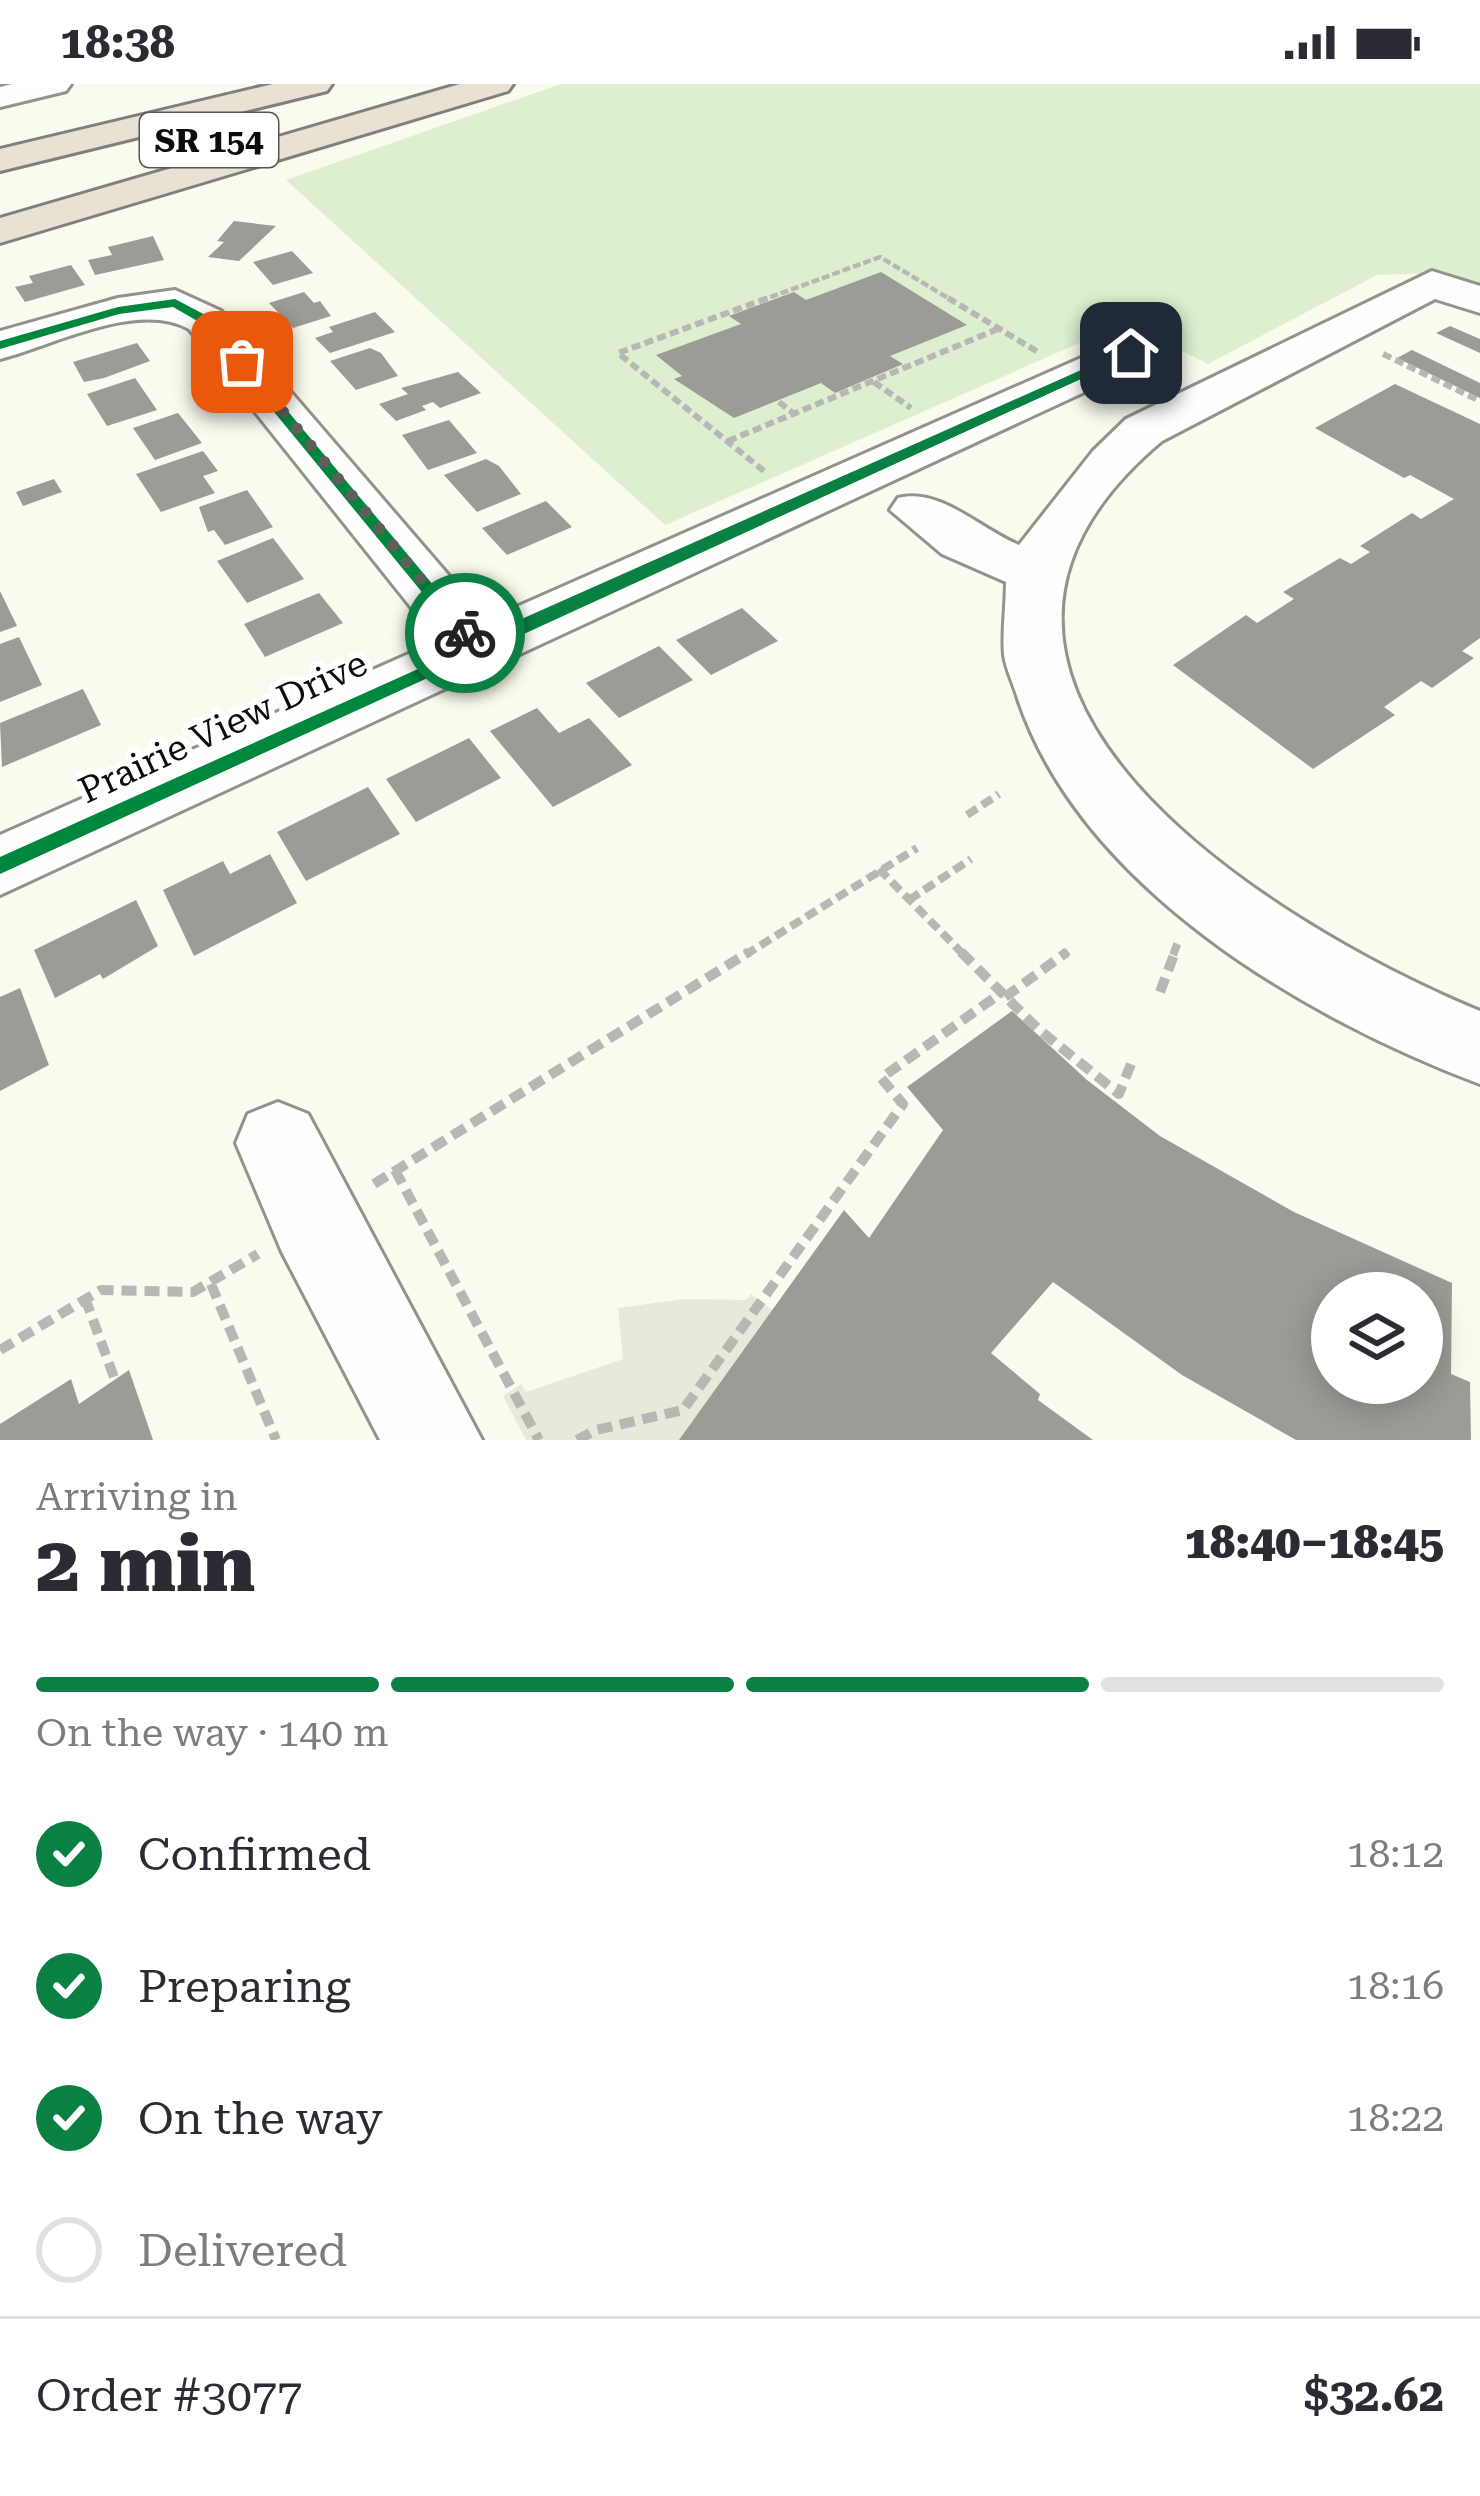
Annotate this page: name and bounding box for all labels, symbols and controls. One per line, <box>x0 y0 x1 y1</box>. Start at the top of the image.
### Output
text: 18:38 <box>60 16 175 69</box>
road number: SR 154 <box>140 113 278 167</box>
pin <box>1080 302 1182 404</box>
pin <box>191 311 293 413</box>
icon: home <box>1098 320 1164 386</box>
icon: bag <box>209 329 275 395</box>
courier <box>405 573 525 693</box>
icon: bike <box>432 600 498 666</box>
street label: Prairie View Drive <box>72 642 374 812</box>
map controls <box>1311 1272 1443 1404</box>
button: layers <box>1311 1272 1443 1404</box>
text: Arriving in <box>36 1474 238 1520</box>
text: 18:40–18:45 <box>1185 1516 1444 1569</box>
text: 2 min <box>36 1519 255 1610</box>
text: On the way · 140 m <box>36 1710 388 1756</box>
icon: check <box>36 1821 102 1887</box>
text: Confirmed <box>138 1828 371 1881</box>
text: 18:12 <box>1347 1831 1444 1877</box>
icon: check <box>36 1953 102 2019</box>
text: Preparing <box>138 1960 351 2013</box>
text: 18:16 <box>1347 1963 1444 2009</box>
icon: check <box>36 2085 102 2151</box>
text: On the way <box>138 2092 383 2145</box>
text: 18:22 <box>1347 2095 1444 2141</box>
text: Delivered <box>138 2224 347 2277</box>
text: Order #3077 <box>36 2369 302 2422</box>
text: $32.62 <box>1304 2369 1444 2422</box>

